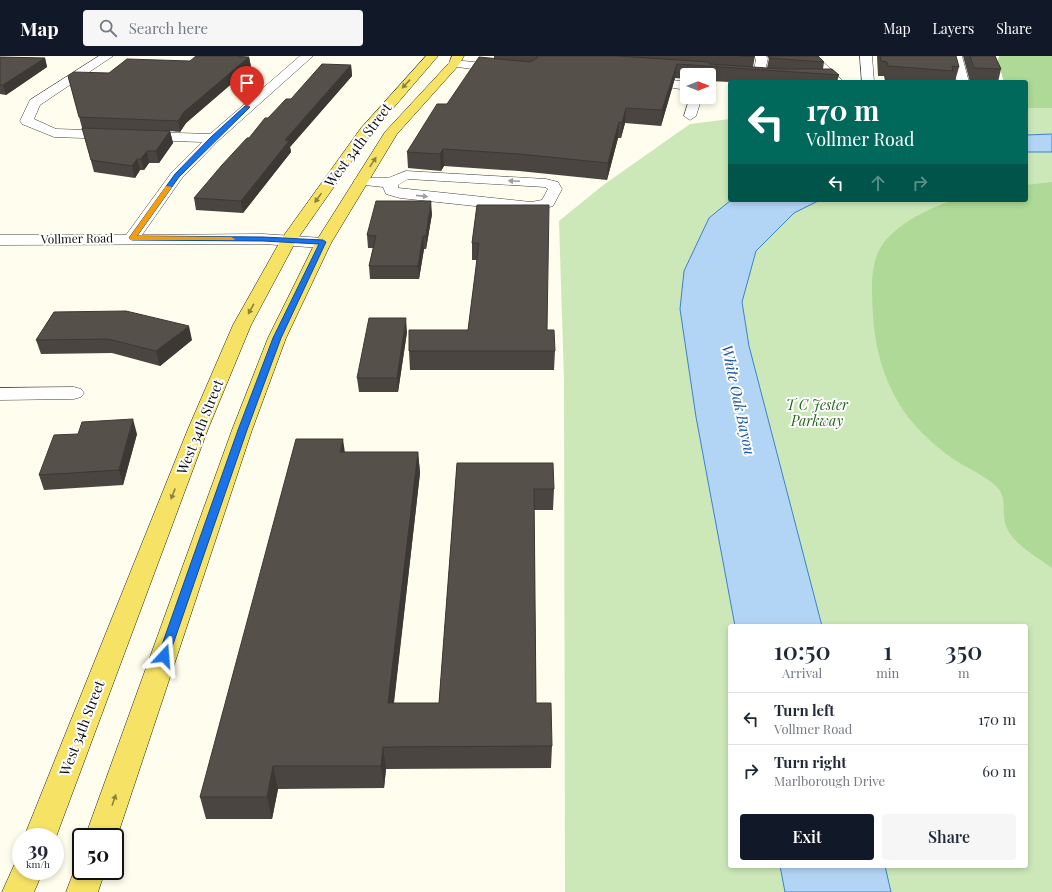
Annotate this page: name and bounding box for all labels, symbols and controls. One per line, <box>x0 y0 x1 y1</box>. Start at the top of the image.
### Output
search box <box>83 10 363 46</box>
text: Map <box>20 15 59 41</box>
icon: search <box>97 17 119 39</box>
text: Search here <box>129 18 208 38</box>
text: Map <box>883 19 911 38</box>
text: Layers <box>933 19 974 38</box>
text: Share <box>996 19 1032 38</box>
pin <box>230 66 264 107</box>
north arrow <box>680 68 716 104</box>
map controls <box>680 68 716 104</box>
icon: arrive <box>236 72 258 94</box>
one-way arrow <box>402 80 411 89</box>
text: 170 m <box>806 91 879 128</box>
icon: left <box>740 96 792 148</box>
street label: West 34th Street <box>319 98 396 191</box>
text: Vollmer Road <box>806 127 914 151</box>
one-way arrow <box>369 157 377 167</box>
icon: left <box>825 172 847 194</box>
icon: ahead <box>867 172 889 194</box>
icon: right <box>909 172 931 194</box>
one-way arrow <box>508 178 520 185</box>
one-way arrow <box>314 193 322 204</box>
one-way arrow <box>416 193 428 199</box>
street label: Vollmer Road <box>40 229 113 247</box>
one-way arrow <box>247 304 254 315</box>
water label: White Oak Bayou <box>718 343 760 457</box>
street label: West 34th Street <box>171 376 228 478</box>
park label: T C Jester Parkway <box>786 395 849 430</box>
one-way arrow <box>170 488 176 500</box>
text: 10:50 <box>774 634 831 666</box>
text: 1 <box>883 634 892 666</box>
text: 350 <box>945 634 982 666</box>
position arrow <box>143 635 185 677</box>
text: Arrival <box>782 664 822 681</box>
text: min <box>876 664 899 681</box>
text: m <box>958 664 969 681</box>
street label: West 34th Street <box>54 676 109 779</box>
text: Turn left <box>774 700 835 720</box>
icon: left <box>740 708 762 730</box>
text: 170 m <box>978 709 1016 729</box>
text: Vollmer Road <box>774 720 852 737</box>
text: Turn right <box>774 752 847 772</box>
icon: right <box>740 760 762 782</box>
text: 60 m <box>982 761 1016 781</box>
text: Marlborough Drive <box>774 772 885 789</box>
one-way arrow <box>111 794 117 806</box>
button: Exit <box>740 814 874 860</box>
button: Share <box>882 814 1016 860</box>
speed limit sign: 50 <box>72 828 124 880</box>
text: 39 <box>28 835 48 862</box>
text: km/h <box>26 857 50 871</box>

